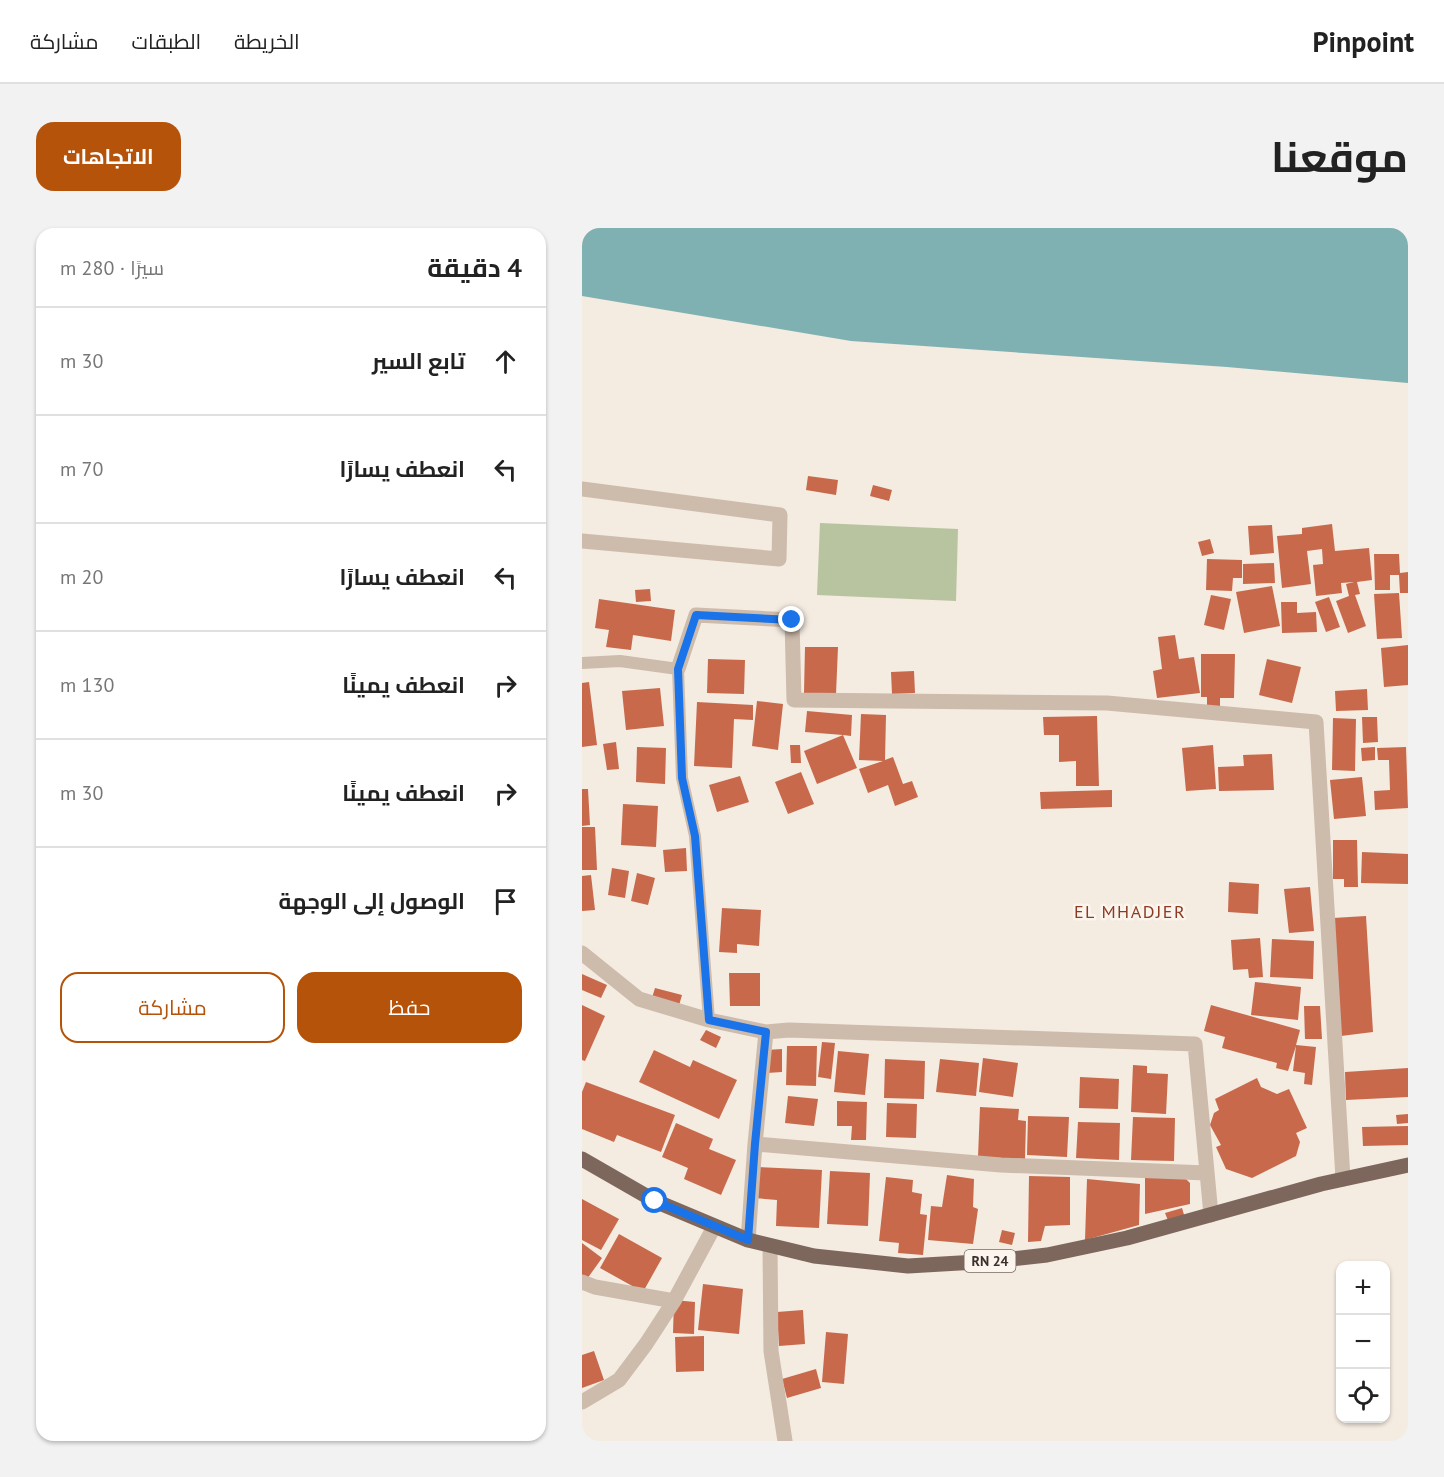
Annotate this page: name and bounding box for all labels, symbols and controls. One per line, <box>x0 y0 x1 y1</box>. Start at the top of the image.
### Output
text: Pinpoint <box>1312 23 1414 60</box>
text: مشاركة <box>30 28 99 55</box>
text: الطبقات <box>132 28 201 55</box>
text: الخريطة <box>234 28 300 55</box>
button: الاتجاهات <box>36 122 181 191</box>
text: موقعنا <box>1271 129 1408 184</box>
text: 4 دقيقة <box>427 251 522 284</box>
text: سيرًا · 280 m <box>60 255 164 281</box>
icon: ahead <box>489 345 522 378</box>
text: تابع السير <box>372 347 465 375</box>
text: 30 m <box>60 348 103 374</box>
icon: left <box>489 453 522 486</box>
text: انعطف يسارًا <box>339 455 465 483</box>
text: 70 m <box>60 456 103 482</box>
icon: left <box>489 561 522 594</box>
text: انعطف يسارًا <box>339 563 465 591</box>
text: 20 m <box>60 564 103 590</box>
route end <box>778 606 804 632</box>
icon: right <box>489 669 522 702</box>
text: انعطف يمينًا <box>342 671 465 699</box>
text: 130 m <box>60 672 114 698</box>
icon: right <box>489 777 522 810</box>
text: انعطف يمينًا <box>342 779 465 807</box>
text: 30 m <box>60 780 103 806</box>
icon: arrive <box>489 885 522 918</box>
text: الوصول إلى الوجهة <box>279 887 465 915</box>
district label: EL MHADJER <box>1074 900 1186 923</box>
button: مشاركة <box>60 972 285 1043</box>
button: حفظ <box>297 972 522 1043</box>
route start <box>641 1187 667 1213</box>
road number: RN 24 <box>964 1250 1016 1272</box>
map controls <box>1336 1261 1390 1423</box>
button: + <box>1336 1261 1390 1315</box>
button: − <box>1336 1315 1390 1369</box>
button: locate <box>1336 1369 1390 1423</box>

